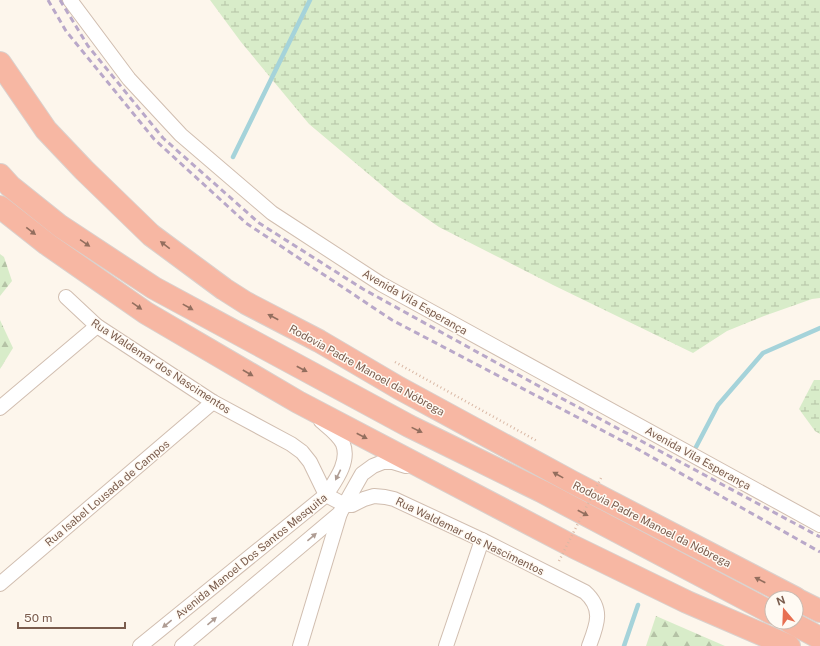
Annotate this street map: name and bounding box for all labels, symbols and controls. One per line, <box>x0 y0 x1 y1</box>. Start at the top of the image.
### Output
one-way arrow <box>25 227 36 235</box>
one-way arrow <box>80 239 90 247</box>
one-way arrow <box>159 241 170 249</box>
street label: Avenida Vila Esperança <box>360 267 469 338</box>
one-way arrow <box>132 302 142 310</box>
one-way arrow <box>182 304 194 310</box>
one-way arrow <box>267 314 278 320</box>
street label: Rua Waldemar dos Nascimentos <box>89 316 233 416</box>
street label: Rodovia Padre Manoel da Nóbrega <box>287 322 447 418</box>
one-way arrow <box>297 366 308 372</box>
one-way arrow <box>242 370 254 377</box>
street label: Avenida Vila Esperança <box>643 424 753 493</box>
one-way arrow <box>411 427 423 433</box>
one-way arrow <box>356 432 368 439</box>
street label: Rua Isabel Lousada de Campos <box>42 437 172 549</box>
one-way arrow <box>335 470 341 481</box>
one-way arrow <box>552 471 564 478</box>
street label: Rodovia Padre Manoel da Nóbrega <box>571 479 733 569</box>
street label: Avenida Manoel Dos Santos Mesquita <box>173 491 329 621</box>
street label: Rua Waldemar dos Nascimentos <box>394 495 547 577</box>
one-way arrow <box>578 510 589 517</box>
one-way arrow <box>306 533 317 542</box>
one-way arrow <box>754 577 766 583</box>
north arrow <box>764 590 804 630</box>
text: N <box>775 593 787 608</box>
scale bar <box>18 604 125 630</box>
text: 50 m <box>24 611 52 625</box>
one-way arrow <box>207 616 217 625</box>
one-way arrow <box>162 620 172 629</box>

